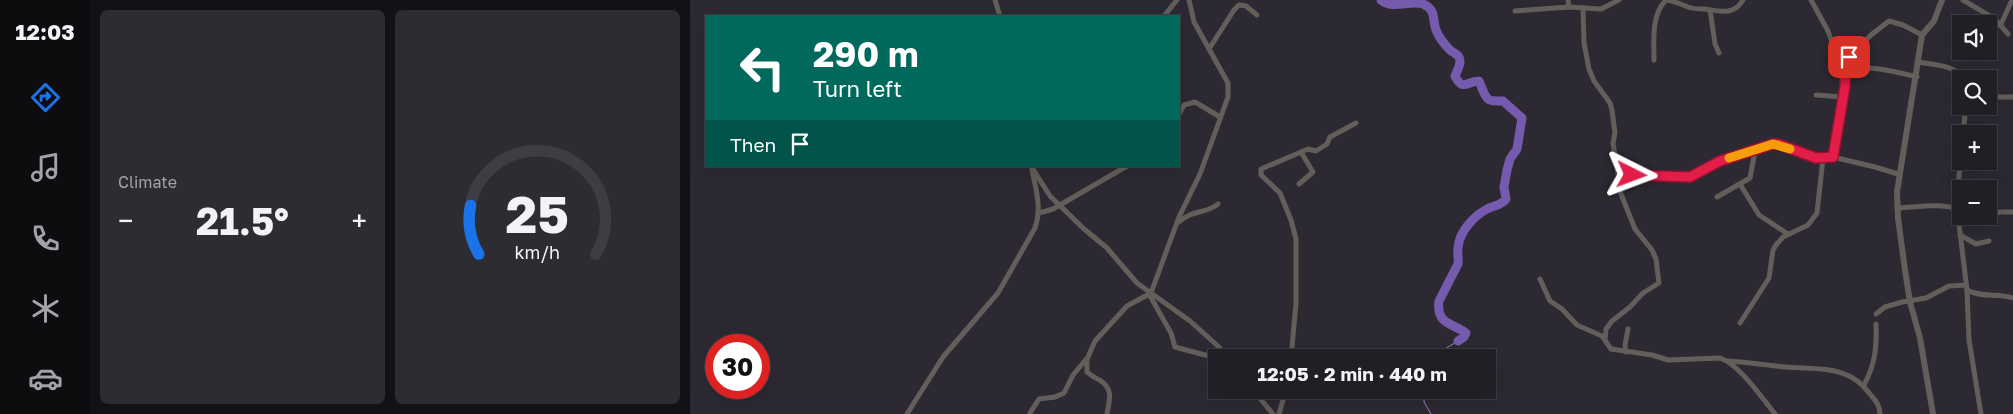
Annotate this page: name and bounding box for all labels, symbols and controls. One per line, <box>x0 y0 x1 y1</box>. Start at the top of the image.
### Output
map controls <box>1952 15 1997 225</box>
button: sound <box>1952 15 1997 60</box>
text: 12:03 <box>15 18 75 45</box>
text: 290 m <box>813 33 919 75</box>
icon: left <box>730 35 795 100</box>
pin <box>1828 36 1870 78</box>
icon: arrive <box>1835 43 1863 71</box>
button: search <box>1952 70 1997 115</box>
text: Turn left <box>813 75 902 102</box>
icon: directions <box>28 80 63 115</box>
button: + <box>1952 125 1997 170</box>
icon: arrive <box>786 130 814 158</box>
text: Then <box>730 133 776 156</box>
position arrow <box>1605 148 1657 200</box>
icon: music <box>28 150 63 185</box>
text: Climate <box>118 172 177 192</box>
button: − <box>1952 180 1997 225</box>
text: 25 <box>506 182 569 244</box>
text: 21.5° <box>196 198 289 243</box>
text: − <box>118 204 133 237</box>
text: + <box>352 204 367 237</box>
icon: phone <box>28 221 63 256</box>
text: km/h <box>515 241 560 263</box>
icon: climate <box>28 291 63 326</box>
speed limit sign: 30 <box>705 334 770 399</box>
icon: car <box>28 361 63 396</box>
text: 12:05 · 2 min · 440 m <box>1257 362 1447 385</box>

